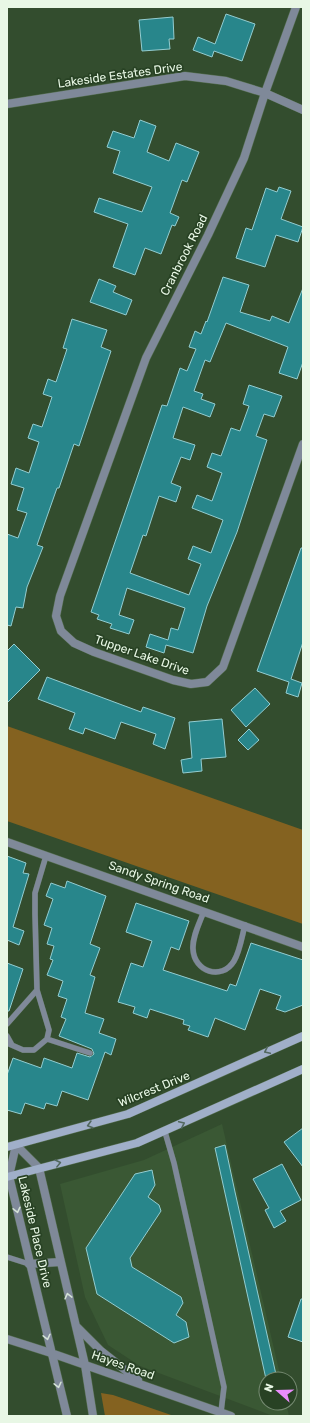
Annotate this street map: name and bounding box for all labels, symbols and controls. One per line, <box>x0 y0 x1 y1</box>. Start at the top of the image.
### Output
street label: Lakeside Estates Drive <box>57 59 184 91</box>
street label: Cranbrook Road <box>158 212 210 298</box>
street label: Tupper Lake Drive <box>93 632 191 678</box>
street label: Sandy Spring Road <box>107 858 211 906</box>
one-way arrow <box>264 1046 272 1054</box>
street label: Wilcrest Drive <box>116 1068 192 1110</box>
one-way arrow <box>87 1120 93 1128</box>
one-way arrow <box>177 1121 185 1129</box>
one-way arrow <box>55 1160 61 1168</box>
street label: Lakeside Place Drive <box>15 1175 55 1289</box>
one-way arrow <box>12 1207 20 1213</box>
one-way arrow <box>64 1293 73 1300</box>
one-way arrow <box>42 1334 50 1340</box>
street label: Hayes Road <box>90 1348 156 1382</box>
north arrow <box>258 1371 298 1411</box>
one-way arrow <box>53 1381 62 1388</box>
text: N <box>262 1382 277 1394</box>

